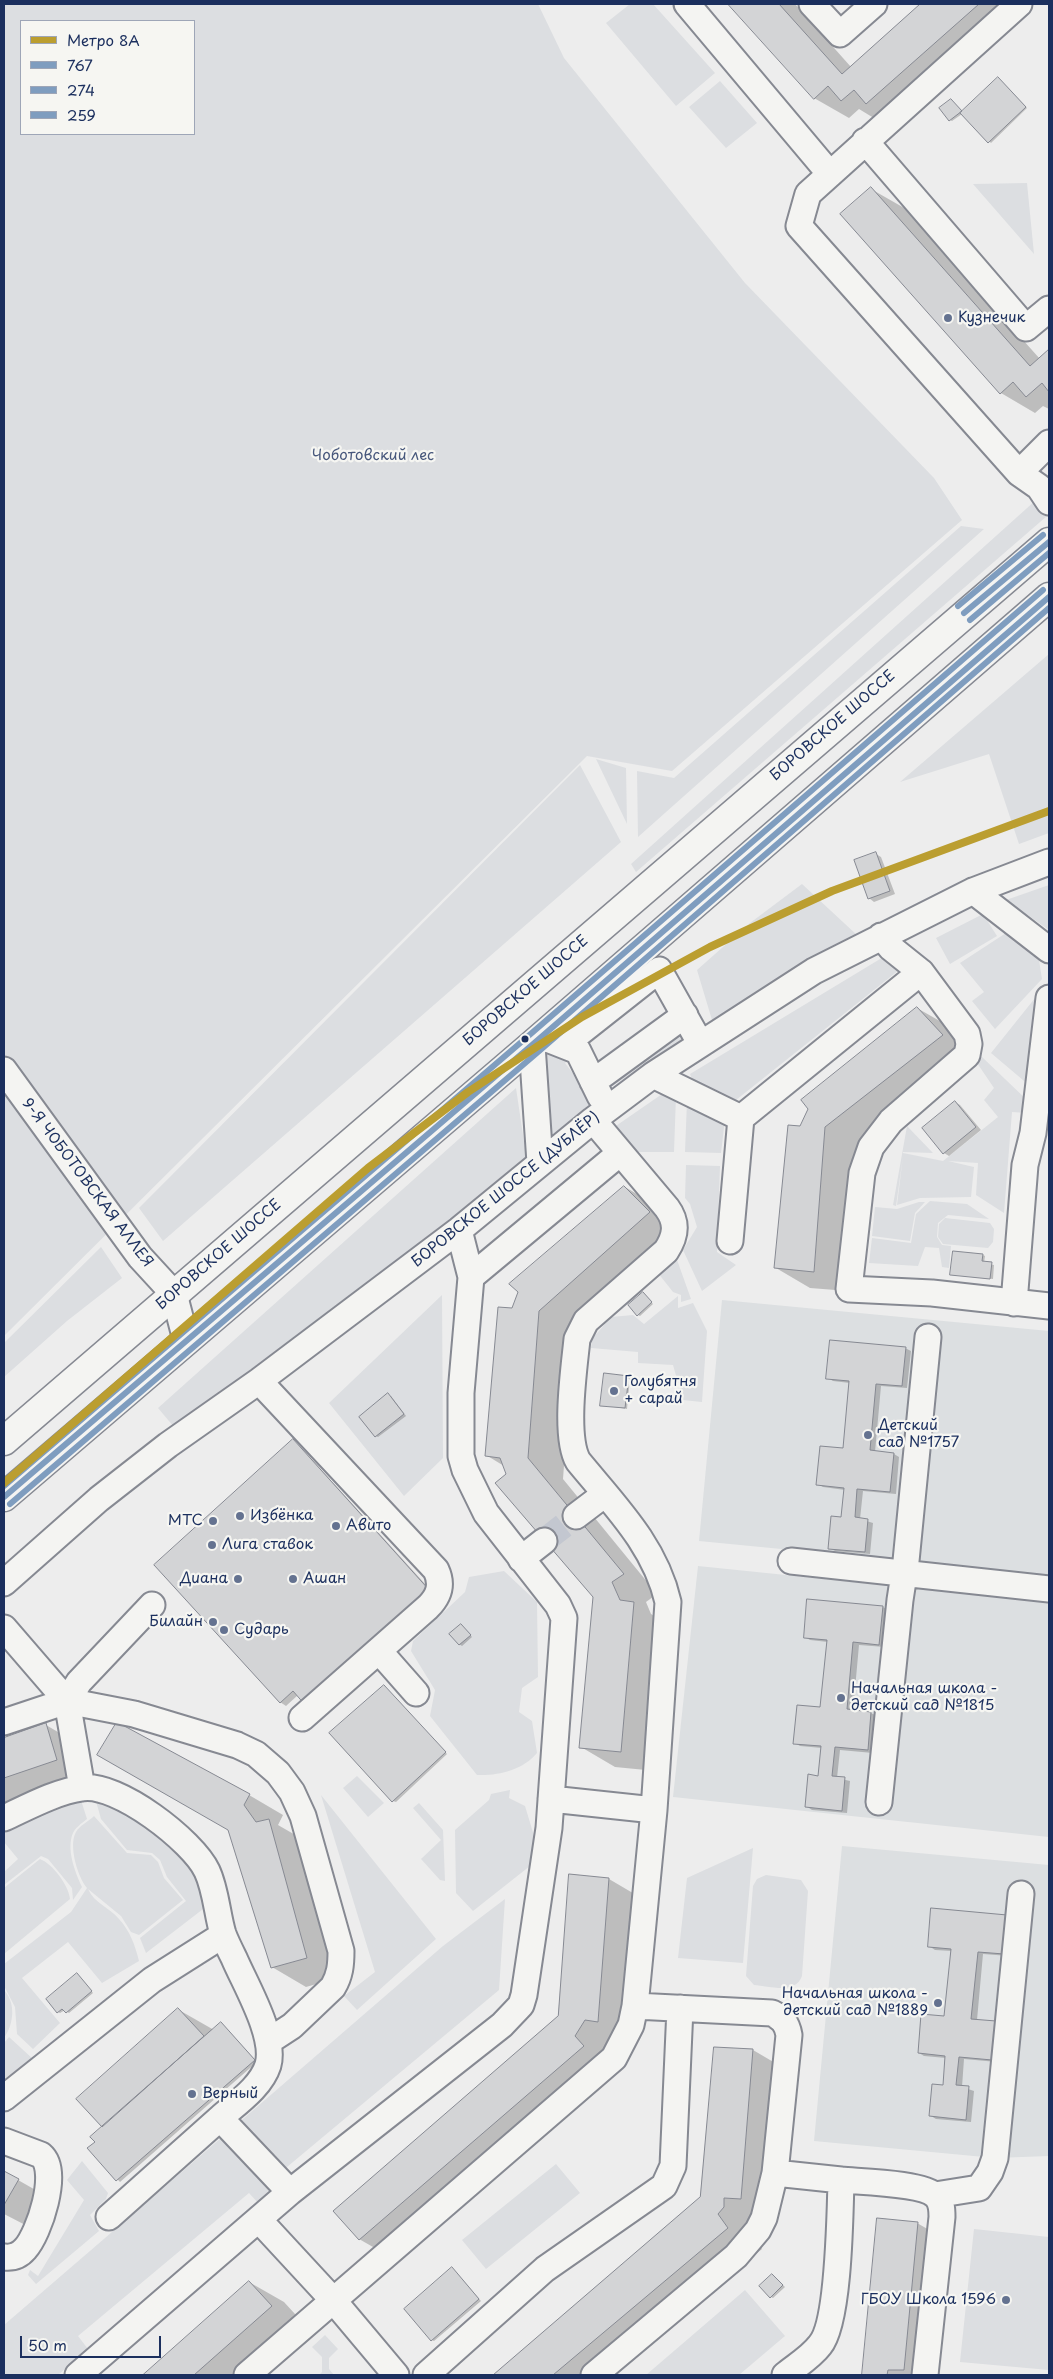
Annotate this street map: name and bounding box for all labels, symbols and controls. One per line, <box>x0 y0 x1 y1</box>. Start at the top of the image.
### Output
legend <box>20 20 195 135</box>
text: Метро 8А <box>67 28 140 51</box>
text: 767 <box>67 53 93 76</box>
text: 274 <box>67 78 95 101</box>
text: 259 <box>67 103 96 126</box>
place label: Кузнечик <box>958 309 1026 327</box>
marker: Кузнечик <box>942 312 954 324</box>
park label: Чоботовский лес <box>312 447 434 465</box>
street label: БОРОВСКОЕ ШОССЕ <box>767 667 899 785</box>
street label: БОРОВСКОЕ ШОССЕ <box>460 932 592 1050</box>
unlabelled marker <box>520 1034 530 1044</box>
street label: 9-Я ЧОБОТОВСКАЯ АЛЛЕЯ <box>18 1095 156 1271</box>
street label: БОРОВСКОЕ ШОССЕ (ДУБЛЁР) <box>408 1109 604 1271</box>
street label: БОРОВСКОЕ ШОССЕ <box>153 1196 285 1314</box>
place label: Голубятня + сарай <box>624 1373 697 1408</box>
marker: Голубятня + сарай <box>608 1385 620 1397</box>
place label: Детский сад №1757 <box>878 1417 959 1452</box>
marker: Детский сад №1757 <box>862 1429 874 1441</box>
place label: Избёнка <box>250 1507 313 1525</box>
marker: Избёнка <box>234 1510 246 1522</box>
place label: МТС <box>168 1512 203 1530</box>
marker: МТС <box>207 1515 219 1527</box>
place label: Авито <box>346 1517 391 1535</box>
marker: Авито <box>330 1520 342 1532</box>
place label: Лига ставок <box>222 1536 313 1554</box>
marker: Лига ставок <box>206 1539 218 1551</box>
place label: Диана <box>180 1570 228 1588</box>
place label: Ашан <box>303 1570 346 1588</box>
marker: Диана <box>232 1573 244 1585</box>
marker: Ашан <box>287 1573 299 1585</box>
place label: Билайн <box>149 1613 203 1631</box>
marker: Билайн <box>207 1616 219 1628</box>
place label: Сударь <box>234 1621 289 1639</box>
marker: Сударь <box>218 1624 230 1636</box>
place label: Начальная школа - детский сад №1815 <box>851 1680 997 1715</box>
marker: Начальная школа - детский сад №1815 <box>835 1692 847 1704</box>
place label: Начальная школа - детский сад №1889 <box>782 1985 928 2020</box>
marker: Начальная школа - детский сад №1889 <box>932 1997 944 2009</box>
place label: Верный <box>202 2085 258 2103</box>
marker: Верный <box>186 2088 198 2100</box>
place label: ГБОУ Школа 1596 <box>861 2291 996 2309</box>
marker: ГБОУ Школа 1596 <box>1000 2294 1012 2306</box>
scale bar <box>22 2326 164 2358</box>
text: 50 m <box>28 2333 67 2356</box>

